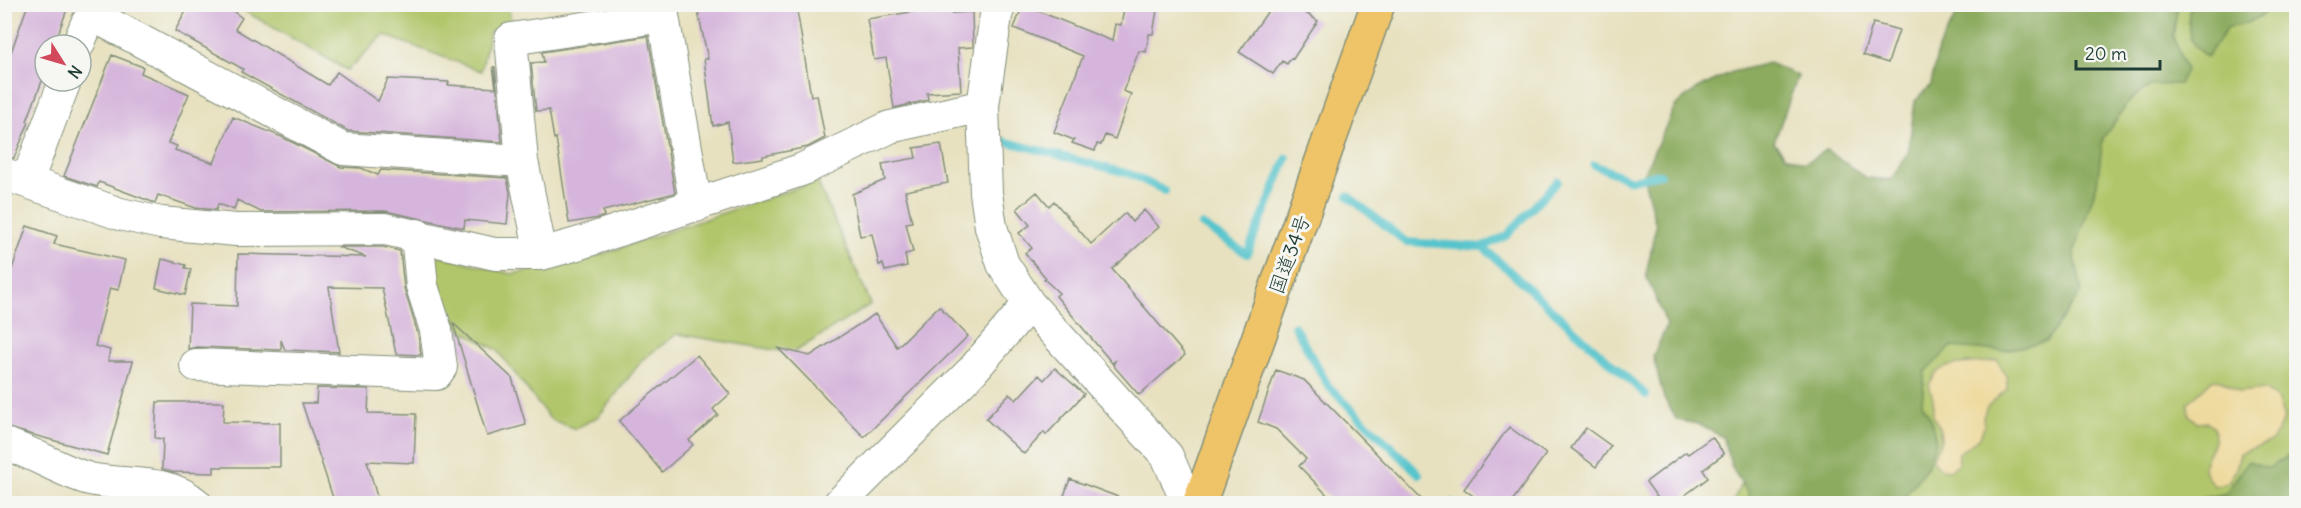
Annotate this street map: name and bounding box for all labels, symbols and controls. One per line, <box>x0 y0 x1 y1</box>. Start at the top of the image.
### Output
north arrow <box>33 33 93 93</box>
scale bar <box>2076 33 2160 71</box>
text: 20 m <box>2085 42 2127 65</box>
text: N <box>64 62 86 82</box>
street label: 国道34号 <box>1263 211 1315 297</box>

